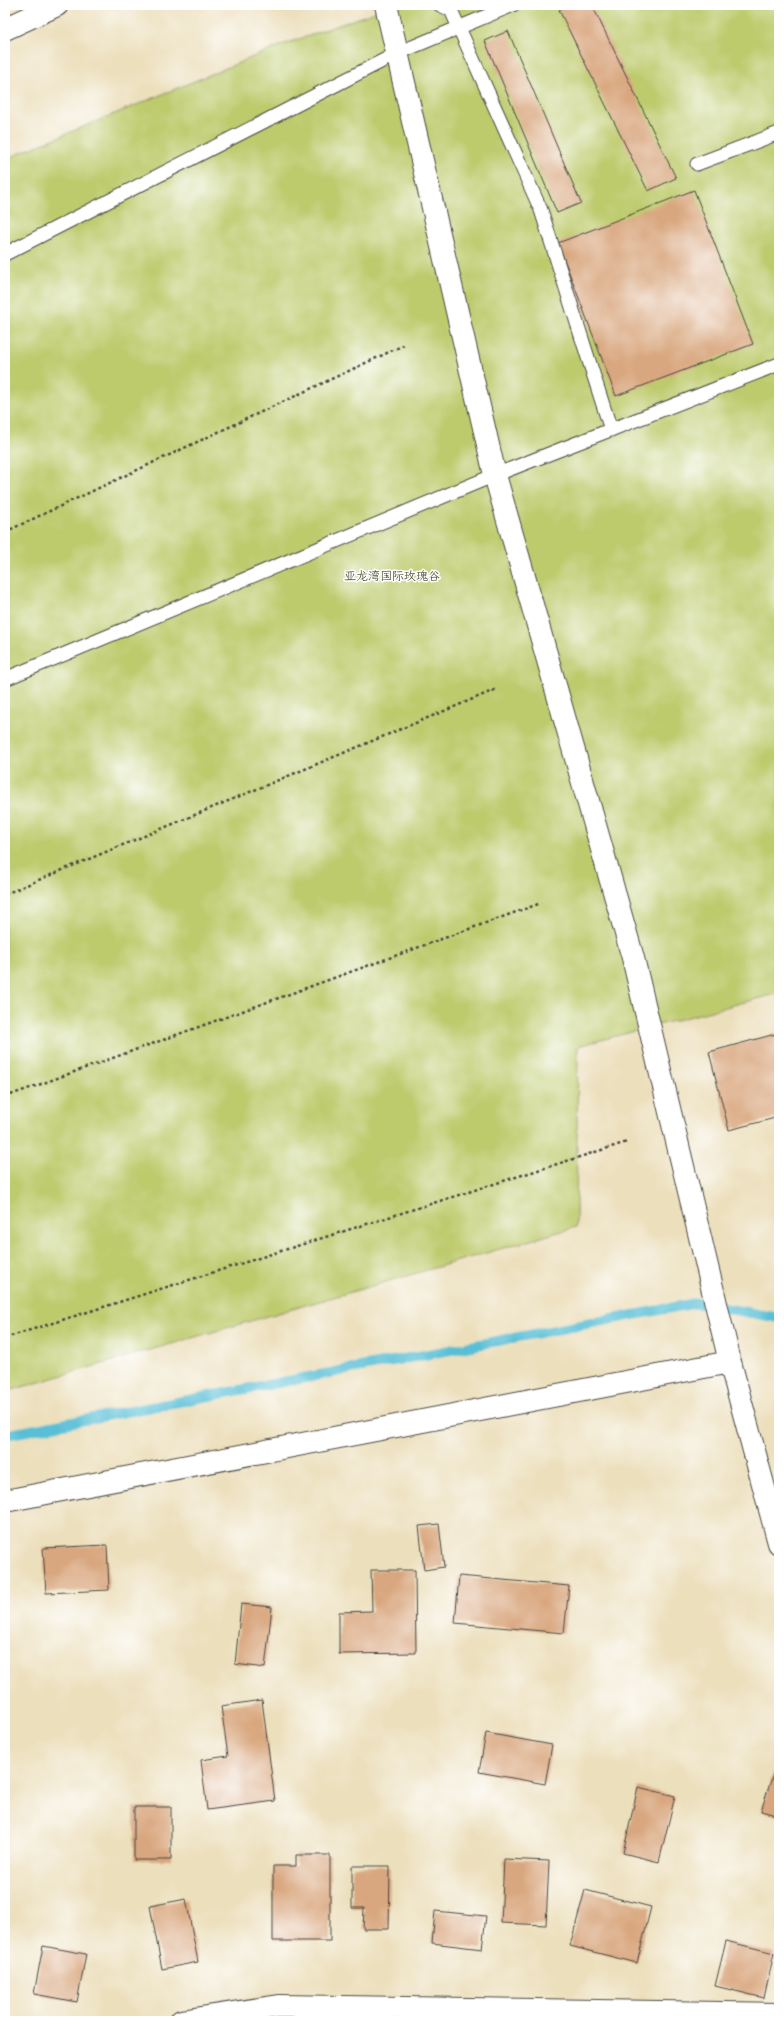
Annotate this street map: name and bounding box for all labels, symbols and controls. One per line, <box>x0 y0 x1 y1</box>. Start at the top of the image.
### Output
park label: 亚龙湾国际玫瑰谷 <box>344 569 440 584</box>

